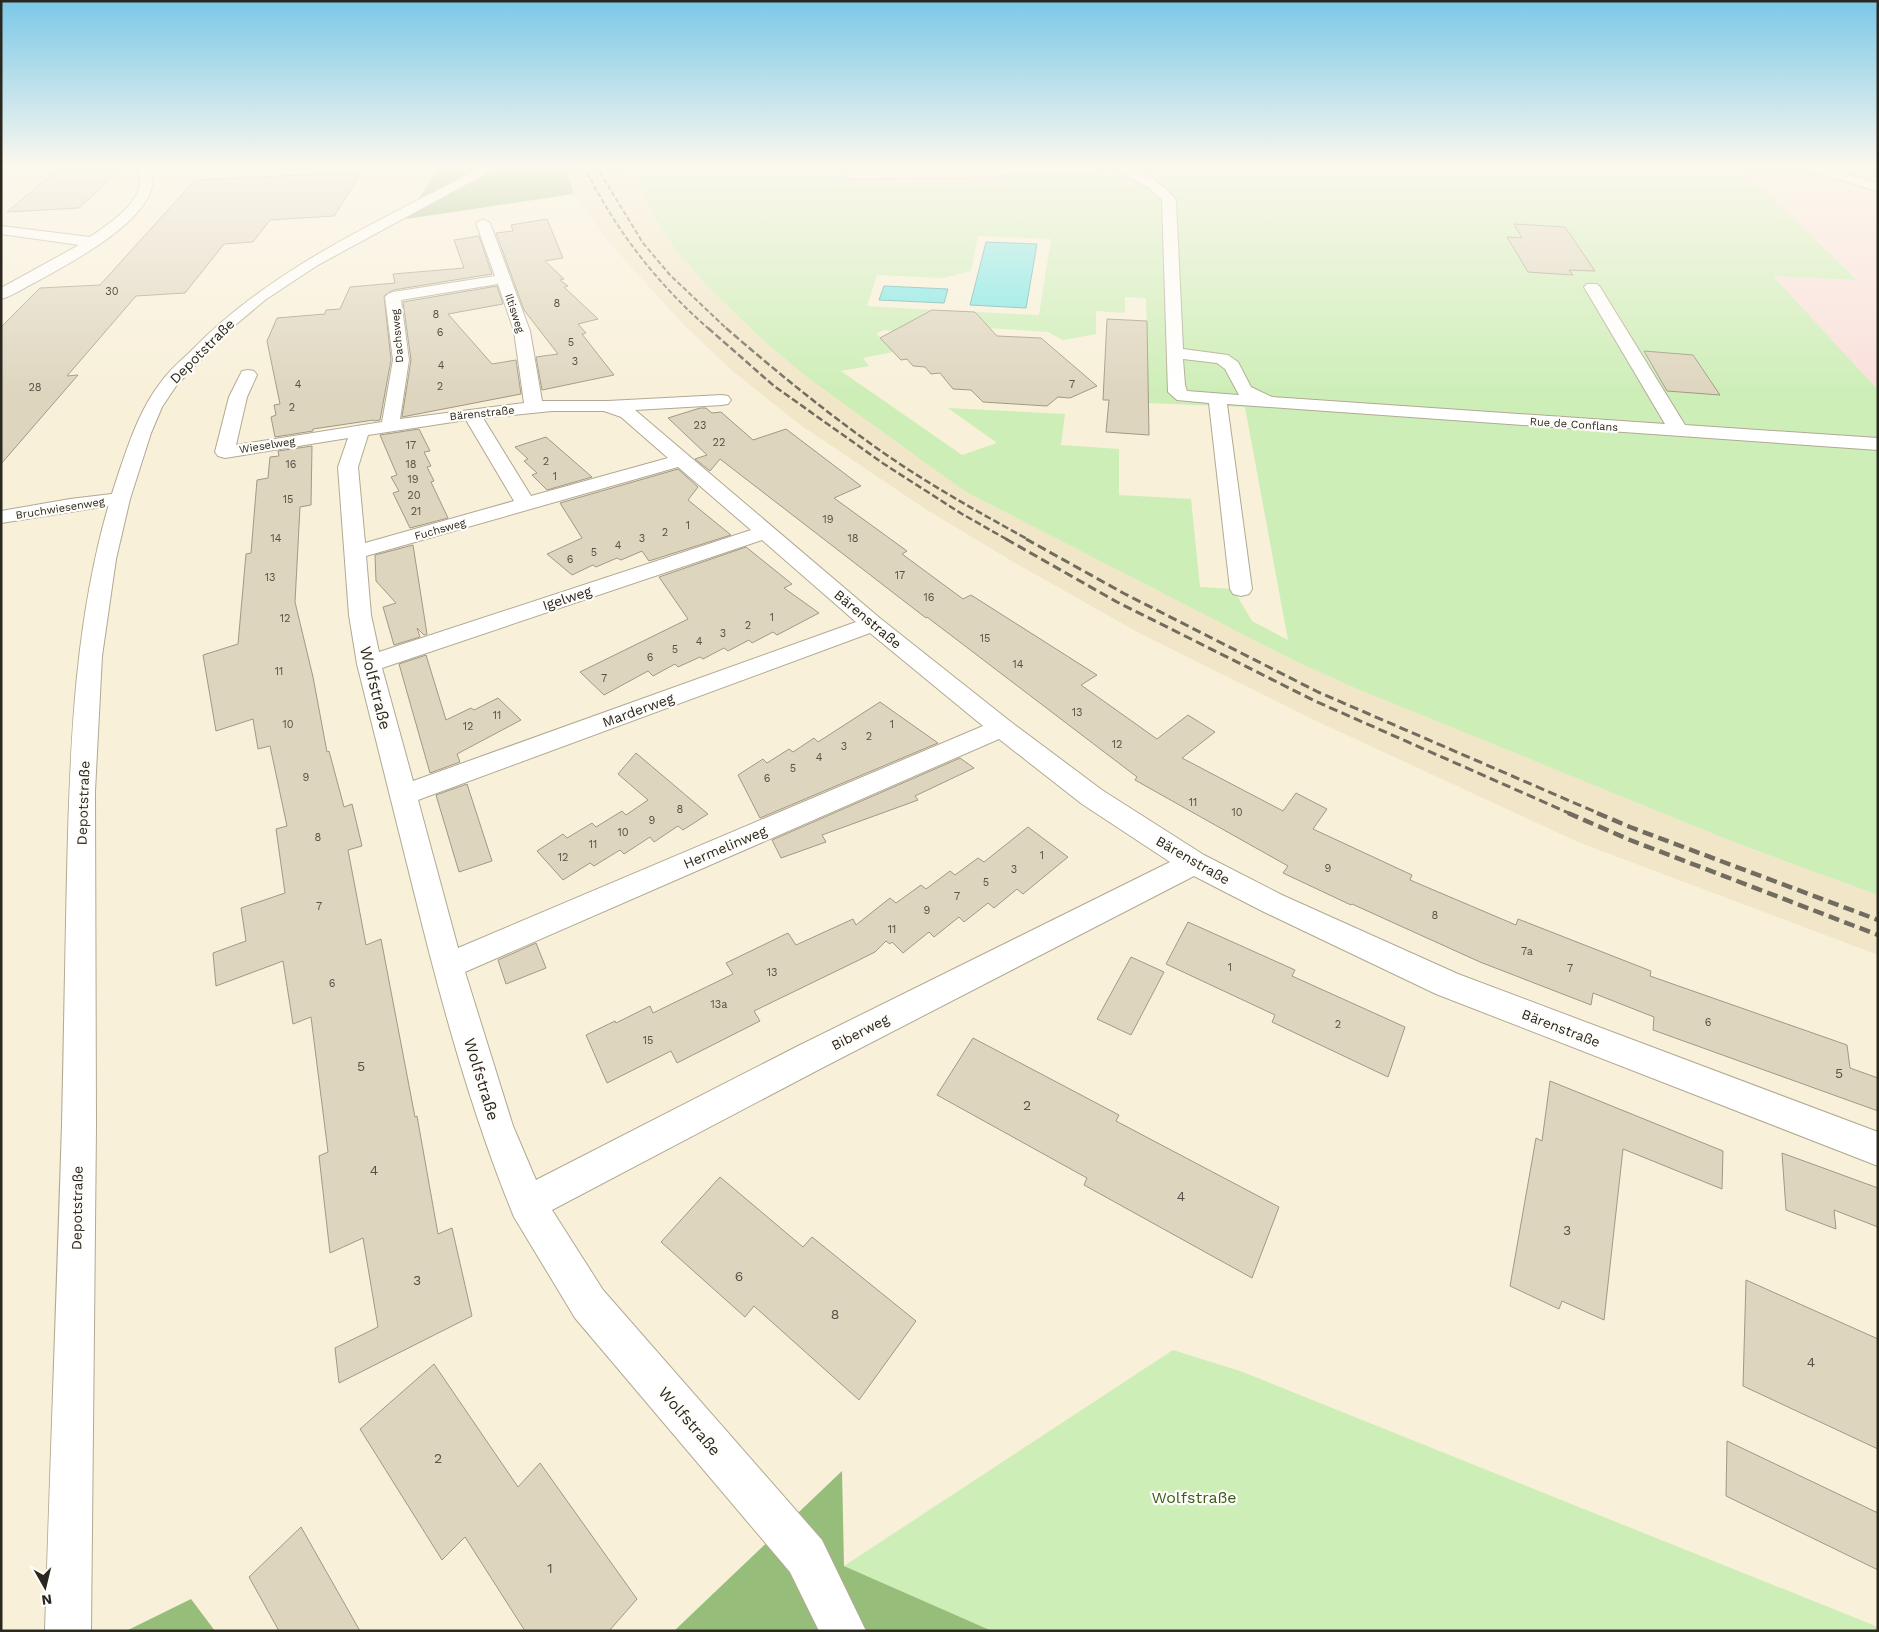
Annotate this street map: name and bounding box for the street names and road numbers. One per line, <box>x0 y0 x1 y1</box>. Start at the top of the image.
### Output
street label: Iltisweg <box>502 292 527 335</box>
street label: Dachsweg <box>389 308 406 363</box>
street label: Depotstraße <box>166 315 238 387</box>
street label: Bärenstraße <box>449 404 515 423</box>
street label: Rue de Conflans <box>1529 415 1619 434</box>
street label: Wieselweg <box>238 435 296 456</box>
street label: Bruchwiesenweg <box>15 495 106 522</box>
street label: Fuchsweg <box>413 516 467 543</box>
street label: Igelweg <box>540 582 594 613</box>
street label: Bärenstraße <box>831 586 905 652</box>
street label: Wolfstraße <box>356 644 395 732</box>
street label: Marderweg <box>600 689 676 730</box>
street label: Depotstraße <box>74 760 92 846</box>
street label: Hermelinweg <box>681 822 770 872</box>
street label: Bärenstraße <box>1153 832 1233 888</box>
street label: Bärenstraße <box>1520 1006 1602 1050</box>
street label: Biberweg <box>829 1010 892 1053</box>
street label: Wolfstraße <box>460 1036 503 1123</box>
street label: Depotstraße <box>68 1166 86 1250</box>
street label: Wolfstraße <box>654 1383 725 1460</box>

